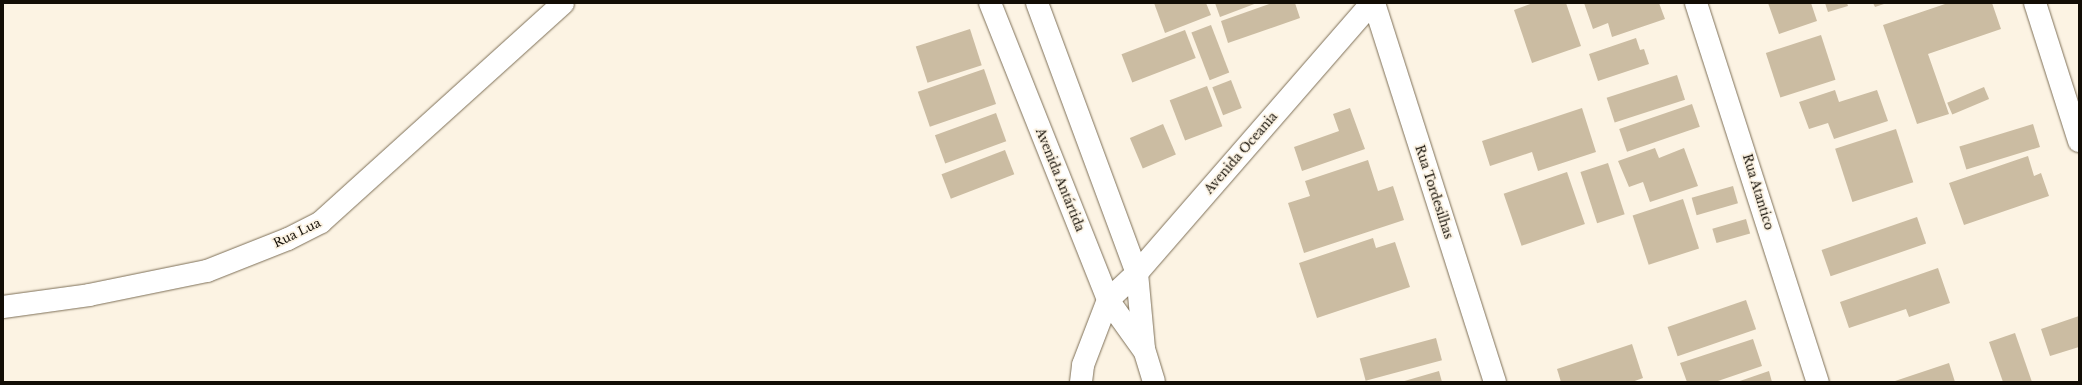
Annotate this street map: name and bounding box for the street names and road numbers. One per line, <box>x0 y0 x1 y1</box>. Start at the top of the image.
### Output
street label: Avenida Oceania <box>1202 109 1280 197</box>
street label: Avenida Antártida <box>1033 126 1087 234</box>
street label: Rua Tordesilhas <box>1412 143 1456 241</box>
street label: Rua Atantico <box>1740 152 1776 232</box>
street label: Rua Lua <box>271 215 323 251</box>

